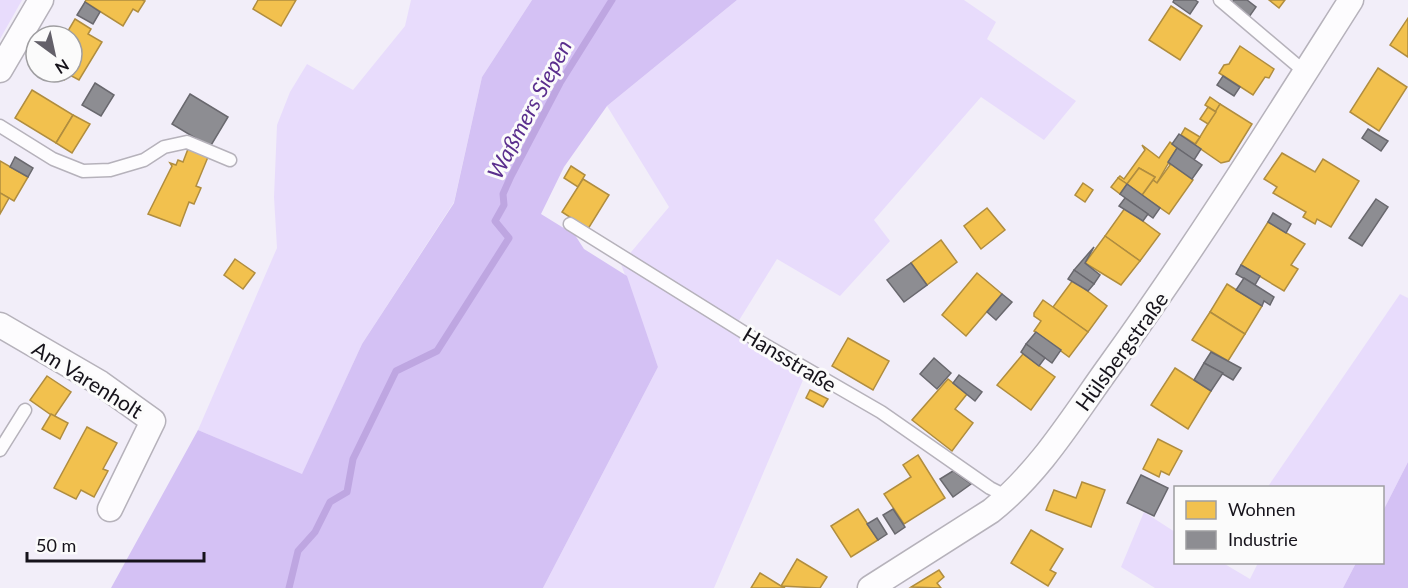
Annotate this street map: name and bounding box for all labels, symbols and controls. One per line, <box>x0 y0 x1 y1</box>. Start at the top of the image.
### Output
north arrow <box>24 24 84 84</box>
water label: Waßmers Siepen <box>481 35 577 183</box>
text: N <box>52 56 73 78</box>
street label: Hülsbergstraße <box>1070 287 1172 415</box>
street label: Hansstraße <box>739 321 841 397</box>
street label: Am Varenholt <box>28 335 148 423</box>
legend <box>1174 486 1384 564</box>
text: Wohnen <box>1228 498 1295 520</box>
scale bar <box>27 525 204 563</box>
text: Industrie <box>1228 528 1298 550</box>
text: 50 m <box>36 534 76 556</box>

